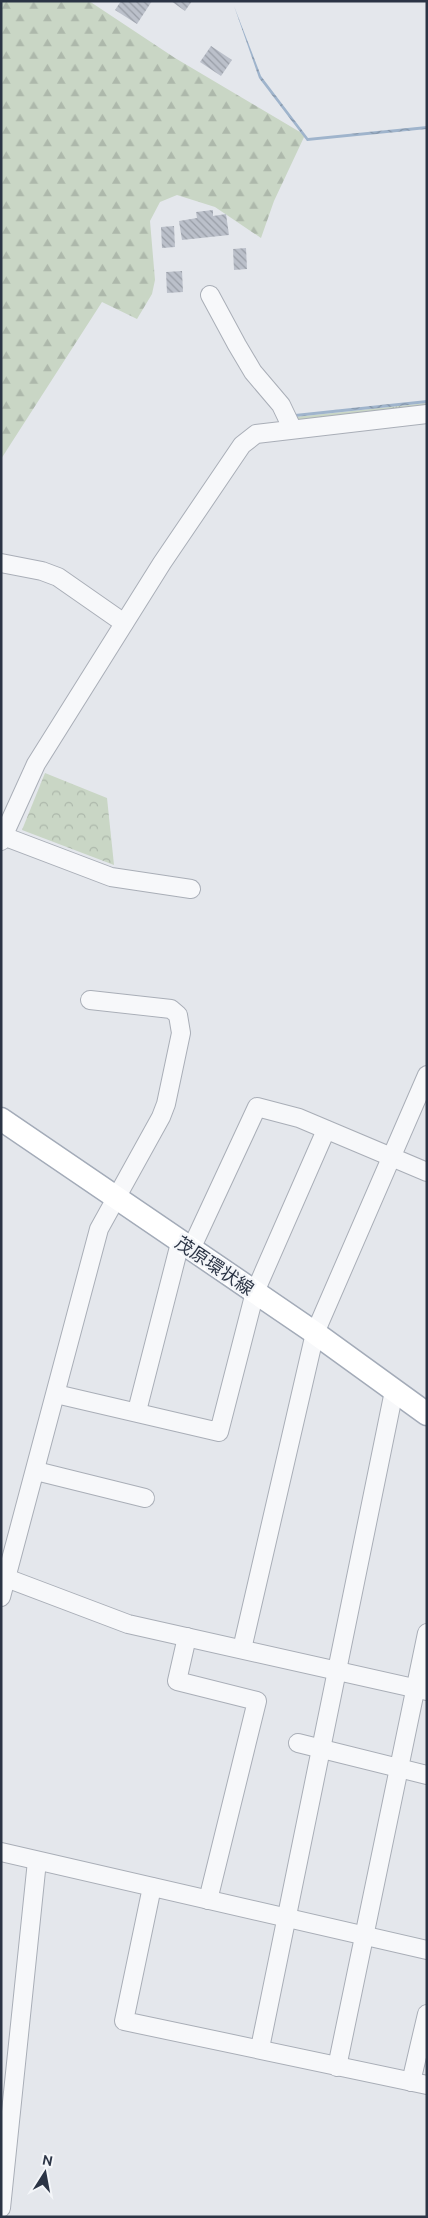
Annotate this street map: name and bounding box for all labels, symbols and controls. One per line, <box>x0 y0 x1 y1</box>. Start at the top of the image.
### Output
street label: 茂原環状線 <box>172 1232 258 1298</box>
north arrow <box>20 2148 70 2198</box>
text: N <box>41 2151 54 2169</box>

